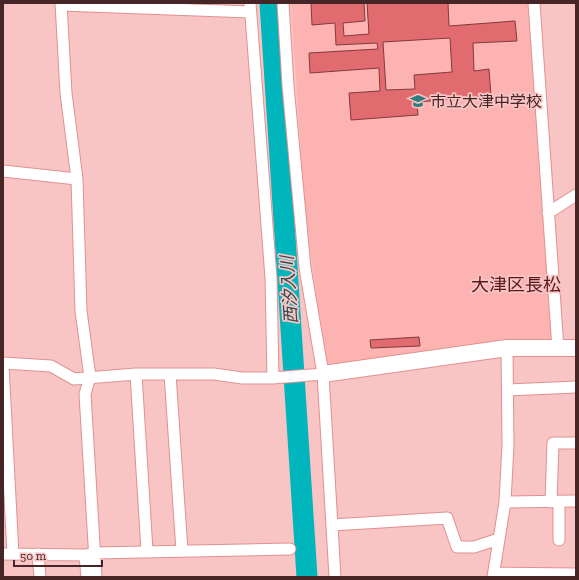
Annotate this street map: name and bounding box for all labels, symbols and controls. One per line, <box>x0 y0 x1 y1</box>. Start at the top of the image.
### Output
school or university icon: 市立大津中学校 <box>409 92 427 110</box>
place label: 市立大津中学校 <box>430 92 542 111</box>
water label: 西汐入川 <box>277 253 301 325</box>
district label: 大津区長松 <box>471 274 561 296</box>
scale bar <box>14 542 102 568</box>
text: 50 m <box>20 549 47 563</box>

